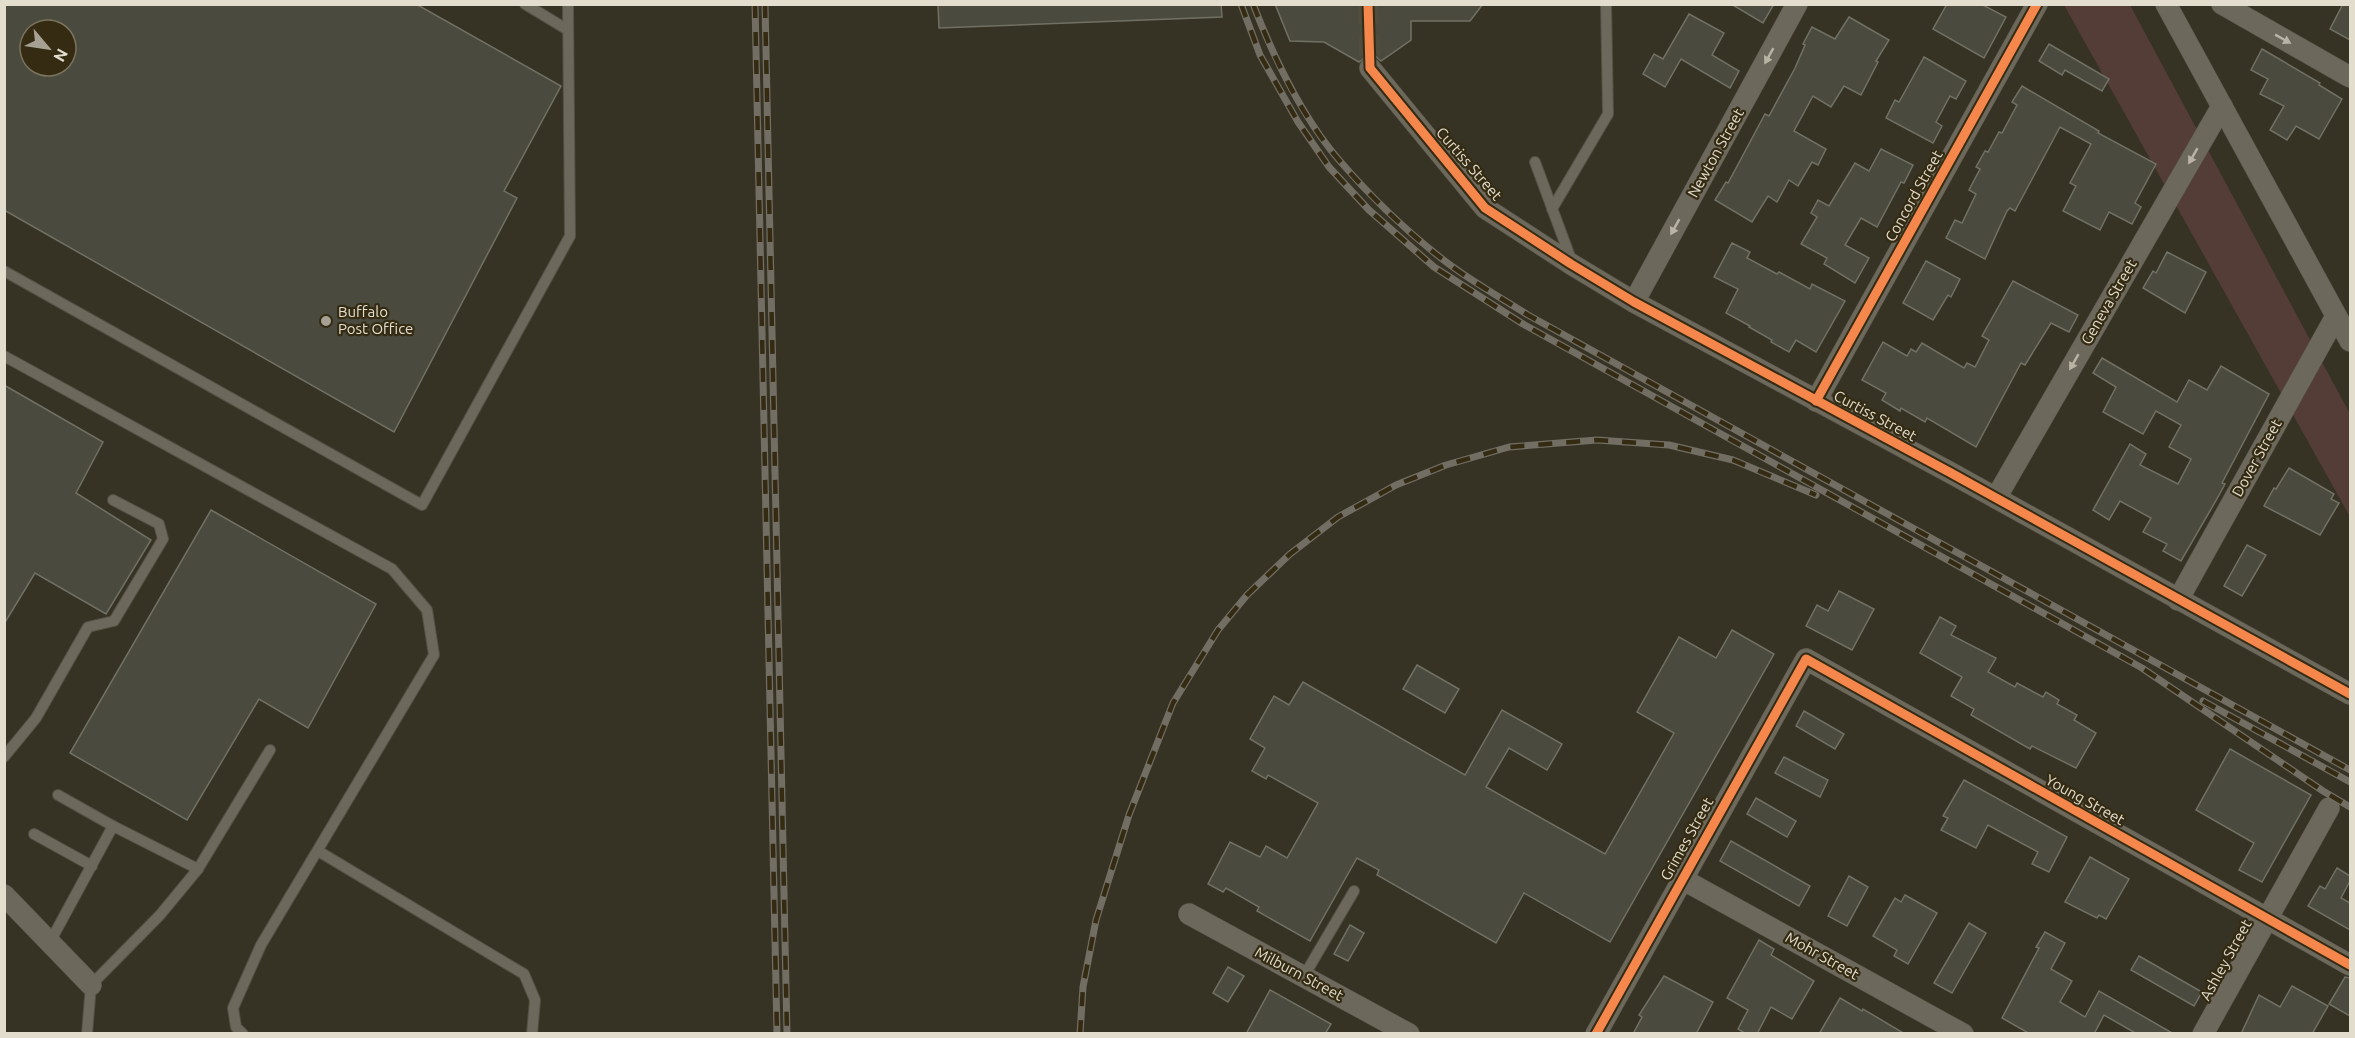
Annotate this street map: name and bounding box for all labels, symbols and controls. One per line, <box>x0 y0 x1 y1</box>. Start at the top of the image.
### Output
north arrow <box>18 18 78 78</box>
one-way arrow <box>2275 34 2292 44</box>
text: N <box>50 46 72 65</box>
one-way arrow <box>1764 48 1774 65</box>
street label: Newton Street <box>1684 105 1747 200</box>
street label: Curtiss Street <box>1433 124 1506 204</box>
street label: Concord Street <box>1881 147 1946 244</box>
one-way arrow <box>2188 148 2198 165</box>
one-way arrow <box>1670 218 1680 235</box>
street label: Geneva Street <box>2077 256 2140 347</box>
place label: Buffalo Post Office <box>338 303 413 337</box>
marker: Buffalo Post Office <box>319 314 333 328</box>
one-way arrow <box>2069 354 2080 370</box>
street label: Curtiss Street <box>1831 387 1920 445</box>
street label: Dover Street <box>2228 416 2285 499</box>
street label: Young Street <box>2043 771 2128 828</box>
street label: Grimes Street <box>1657 794 1716 883</box>
street label: Ashley Street <box>2196 916 2255 1003</box>
street label: Mohr Street <box>1783 928 1862 983</box>
street label: Milburn Street <box>1252 943 1346 1004</box>

